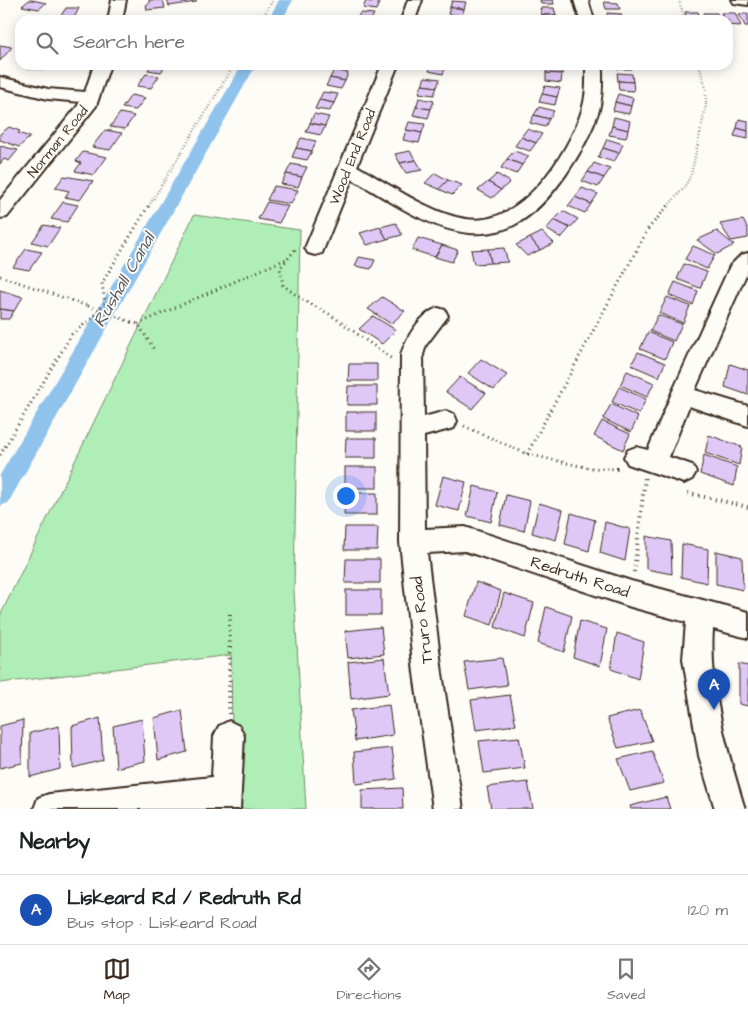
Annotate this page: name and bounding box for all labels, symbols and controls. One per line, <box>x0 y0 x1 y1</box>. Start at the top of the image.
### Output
search box <box>15 15 733 70</box>
icon: search <box>33 29 61 57</box>
text: Search here <box>73 29 185 56</box>
street label: Norman Road <box>23 102 93 182</box>
street label: Wood End Road <box>325 106 381 208</box>
water label: Rushall Canal <box>87 226 162 332</box>
your location <box>333 483 359 509</box>
street label: Redruth Road <box>528 551 632 603</box>
street label: Truro Road <box>406 575 438 665</box>
pin: A <box>698 669 730 710</box>
text: Nearby <box>20 827 90 856</box>
text: Liskeard Rd / Redruth Rd <box>67 885 301 912</box>
text: A <box>31 899 41 921</box>
text: 120 m <box>688 899 728 921</box>
text: Bus stop · Liskeard Road <box>67 912 257 934</box>
tab: Map <box>103 955 131 1005</box>
tab: Directions <box>336 955 401 1005</box>
tab: Saved <box>607 955 645 1005</box>

